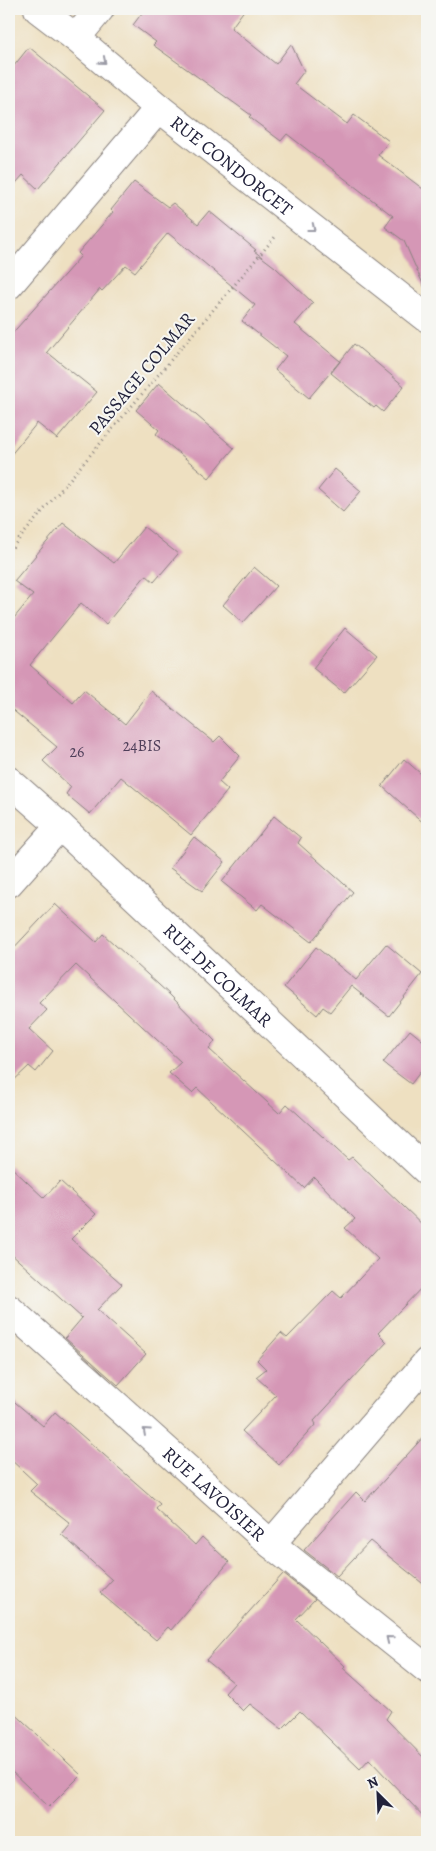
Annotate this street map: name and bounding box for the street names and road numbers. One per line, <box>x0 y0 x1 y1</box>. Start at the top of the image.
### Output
street label: RUE CONDORCET <box>165 110 298 223</box>
street label: PASSAGE COLMAR <box>83 306 201 441</box>
street label: RUE DE COLMAR <box>157 918 278 1033</box>
street label: RUE LAVOISIER <box>157 1441 271 1548</box>

